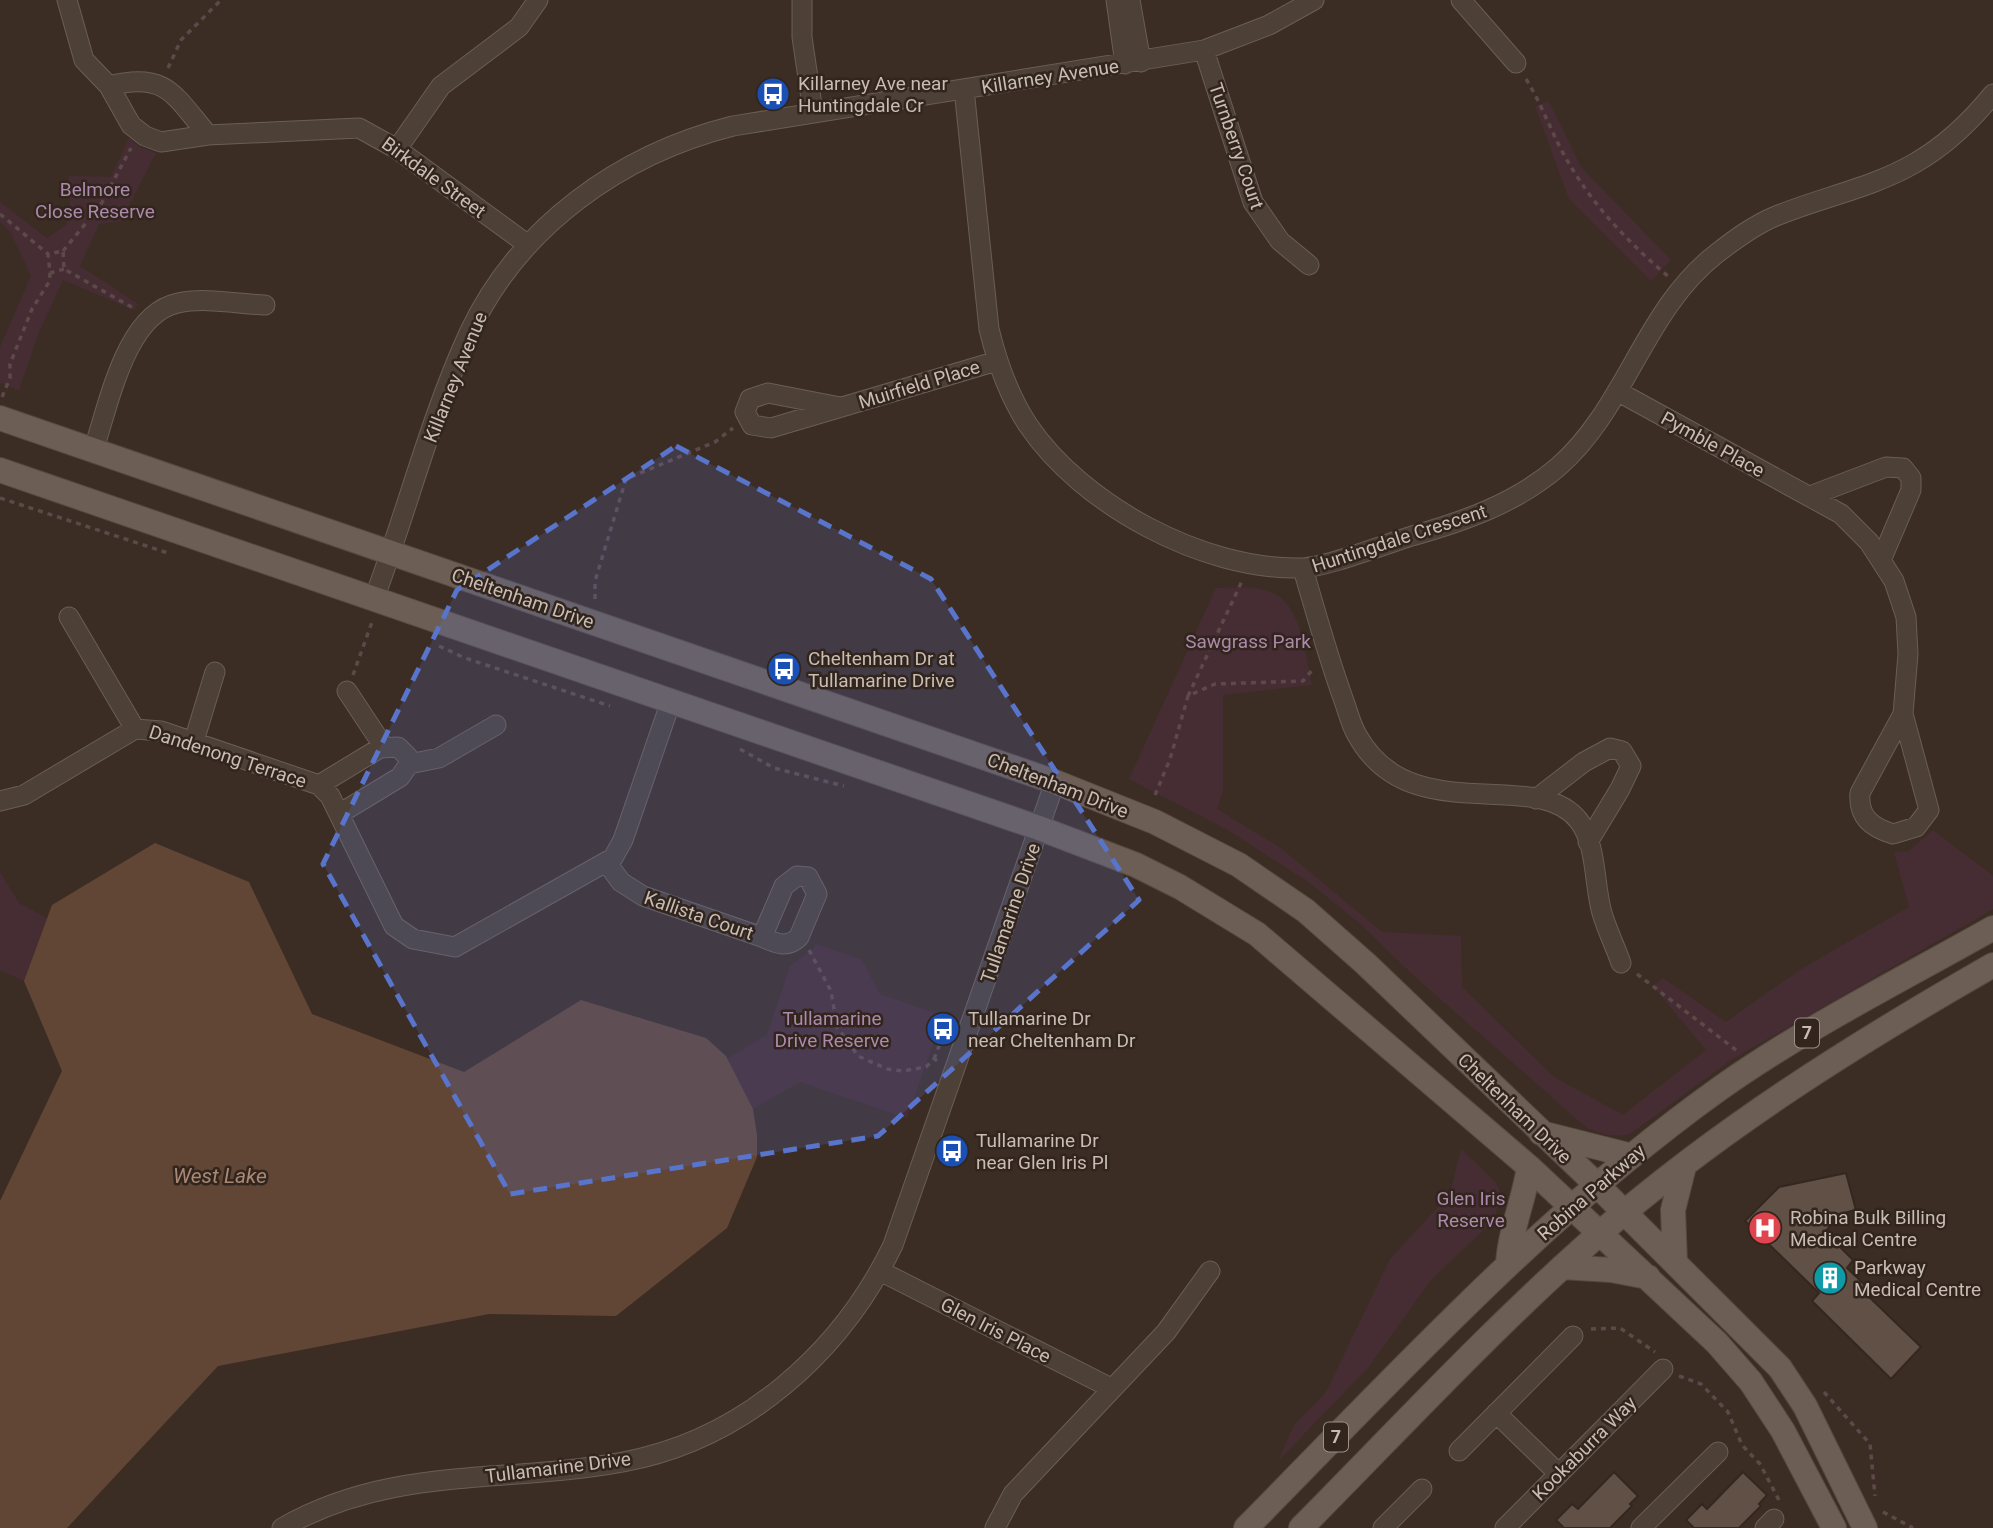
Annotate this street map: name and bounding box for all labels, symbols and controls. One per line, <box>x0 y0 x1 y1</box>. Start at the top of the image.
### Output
street label: Killarney Avenue <box>980 54 1120 99</box>
place label: Killarney Ave near Huntingdale Cr <box>798 72 948 117</box>
bus stop icon: Killarney Ave near Huntingdale Cr <box>754 75 792 113</box>
street label: Turnberry Court <box>1204 80 1269 212</box>
street label: Birkdale Street <box>377 132 490 223</box>
park label: Belmore Close Reserve <box>35 178 155 223</box>
street label: Killarney Avenue <box>419 309 492 446</box>
street label: Muirfield Place <box>856 355 983 414</box>
street label: Pymble Place <box>1657 407 1769 482</box>
street label: Huntingdale Crescent <box>1309 499 1489 578</box>
street label: Cheltenham Drive <box>449 563 597 634</box>
park label: Sawgrass Park <box>1185 630 1311 653</box>
place label: Cheltenham Dr at Tullamarine Drive <box>808 647 955 692</box>
bus stop icon: Cheltenham Dr at Tullamarine Drive <box>765 650 803 688</box>
street label: Dandenong Terrace <box>146 720 310 793</box>
street label: Cheltenham Drive <box>984 748 1132 823</box>
street label: Tullamarine Drive <box>976 840 1045 986</box>
street label: Kallista Court <box>641 886 756 945</box>
park label: Tullamarine Drive Reserve <box>775 1007 889 1052</box>
place label: Tullamarine Dr near Cheltenham Dr <box>968 1007 1136 1052</box>
bus stop icon: Tullamarine Dr near Cheltenham Dr <box>924 1010 962 1048</box>
road number: 7 <box>1795 1018 1819 1048</box>
street label: Cheltenham Drive <box>1453 1048 1576 1168</box>
place label: Tullamarine Dr near Glen Iris Pl <box>976 1129 1108 1174</box>
bus stop icon: Tullamarine Dr near Glen Iris Pl <box>933 1132 971 1170</box>
street label: Robina Parkway <box>1533 1139 1650 1245</box>
water label: West Lake <box>173 1164 267 1188</box>
park label: Glen Iris Reserve <box>1437 1187 1505 1232</box>
place label: Robina Bulk Billing Medical Centre <box>1790 1206 1946 1251</box>
hospital icon: Robina Bulk Billing Medical Centre <box>1746 1209 1784 1247</box>
place label: Parkway Medical Centre <box>1854 1256 1981 1301</box>
building icon: Parkway Medical Centre <box>1811 1259 1849 1297</box>
street label: Glen Iris Place <box>937 1293 1055 1368</box>
street label: Kookaburra Way <box>1528 1392 1641 1505</box>
road number: 7 <box>1324 1422 1348 1452</box>
street label: Tullamarine Drive <box>484 1447 632 1488</box>

